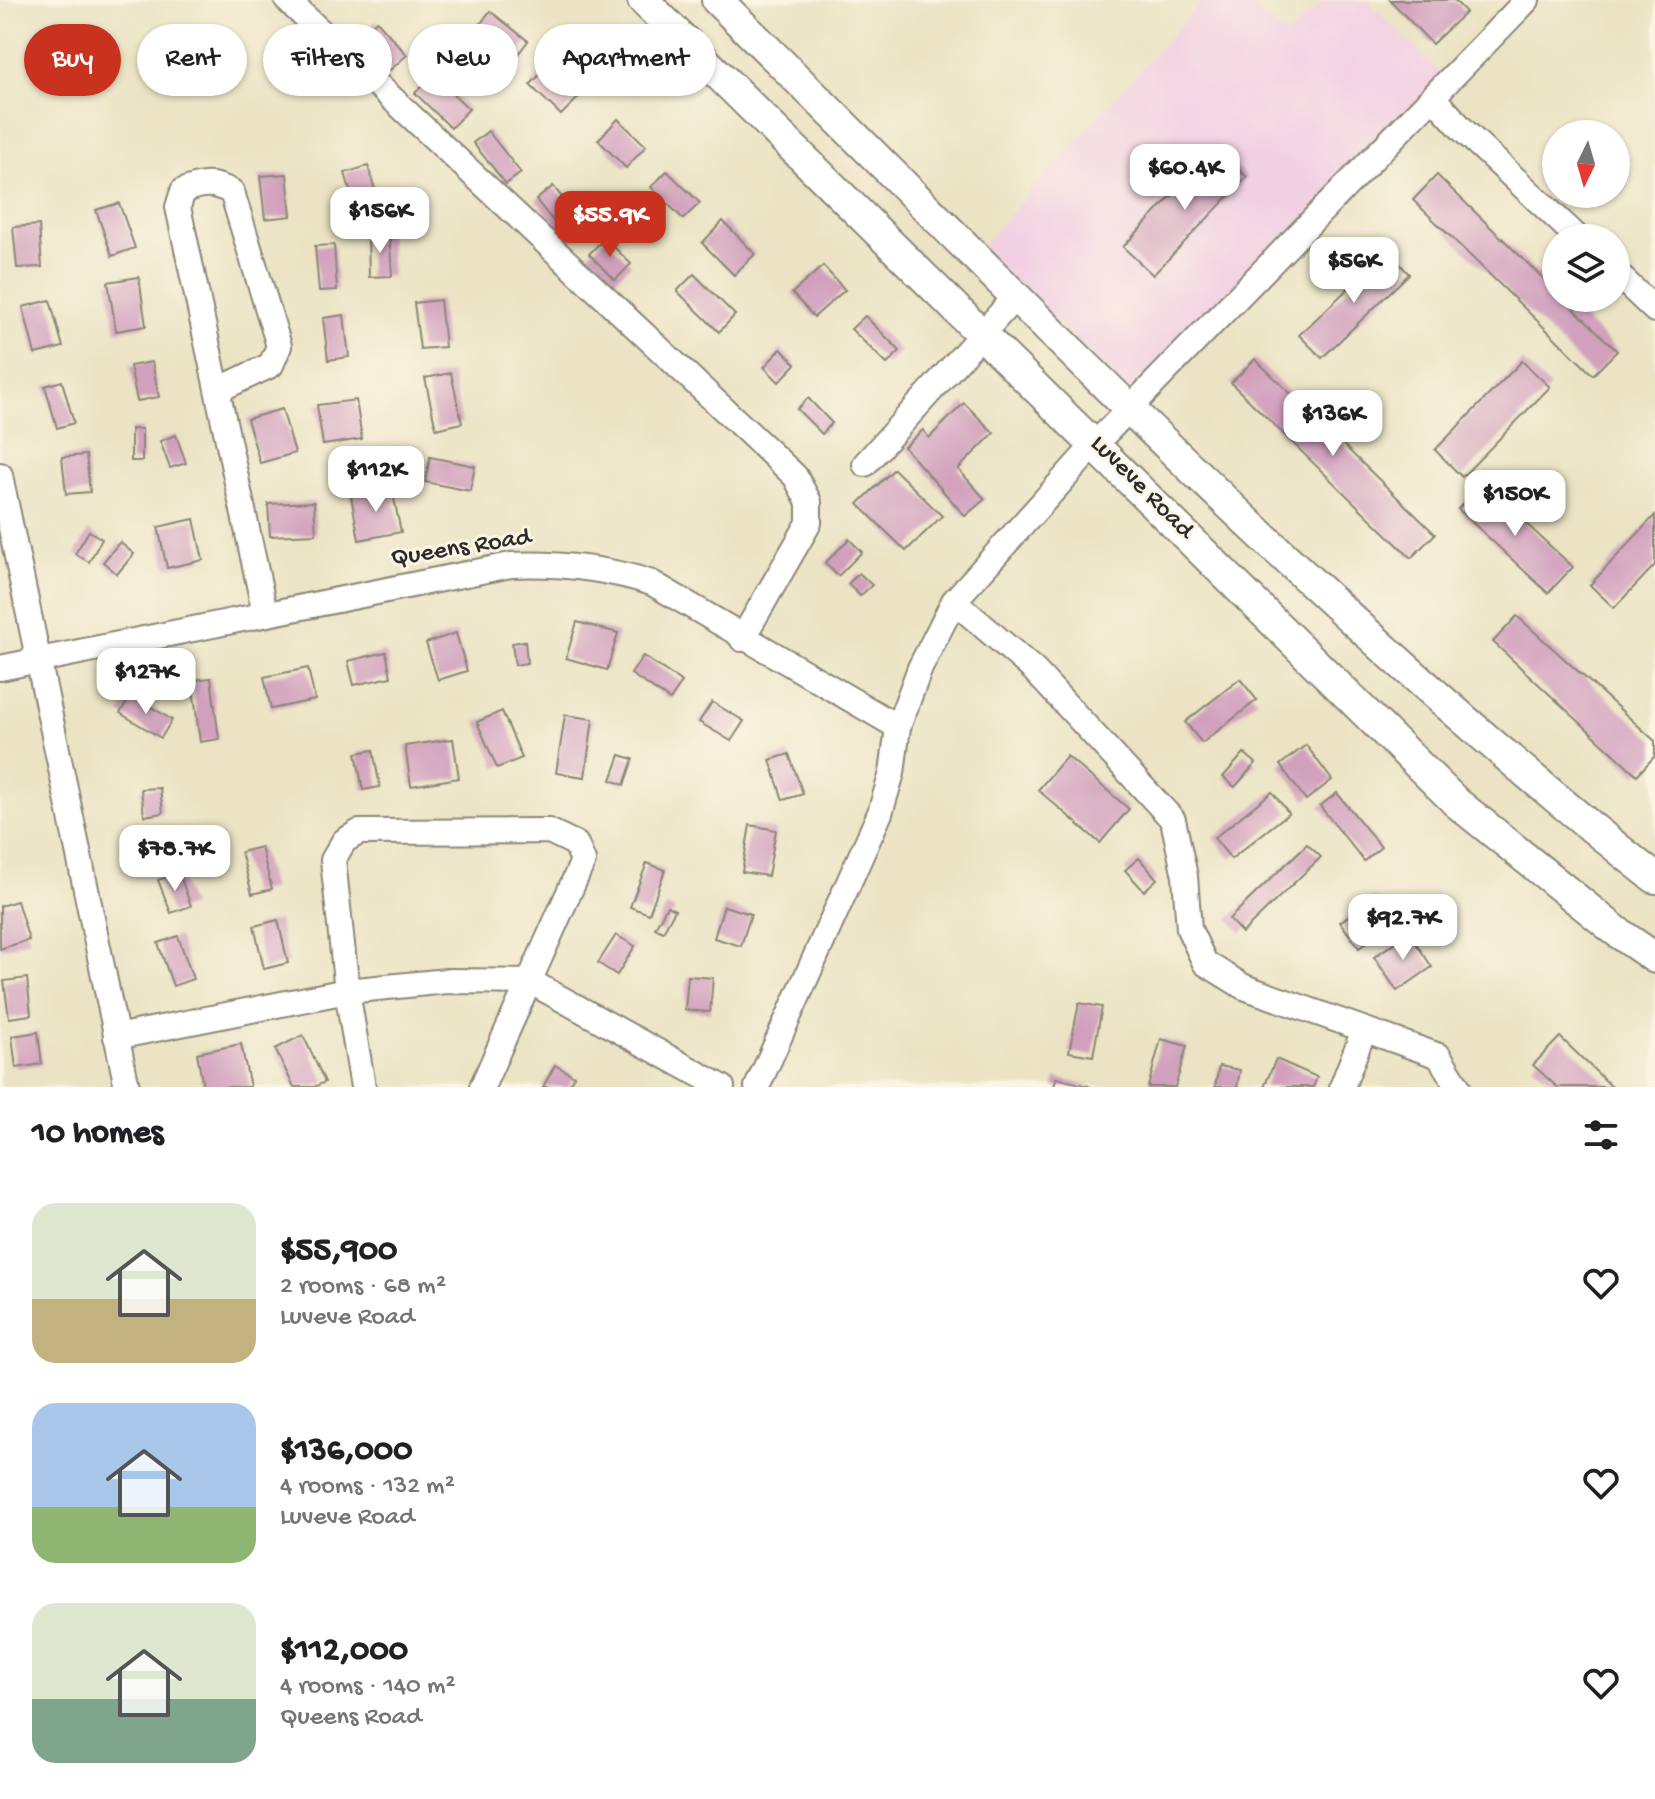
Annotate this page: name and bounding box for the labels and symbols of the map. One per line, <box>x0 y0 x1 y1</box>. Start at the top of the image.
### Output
north arrow <box>1542 120 1630 208</box>
pin: $60.4K <box>1120 144 1250 212</box>
pin: $156K <box>324 187 436 255</box>
pin: $55.9K <box>545 191 675 259</box>
pin: $56K <box>1307 237 1401 305</box>
pin: $136K <box>1277 390 1389 458</box>
street label: Luveve Road <box>1083 430 1201 548</box>
pin: $112K <box>320 446 432 514</box>
pin: $150K <box>1459 470 1571 538</box>
street label: Queens Road <box>389 522 535 575</box>
pin: $127K <box>90 648 202 716</box>
pin: $78.7K <box>110 825 240 893</box>
pin: $92.7K <box>1338 894 1468 962</box>

